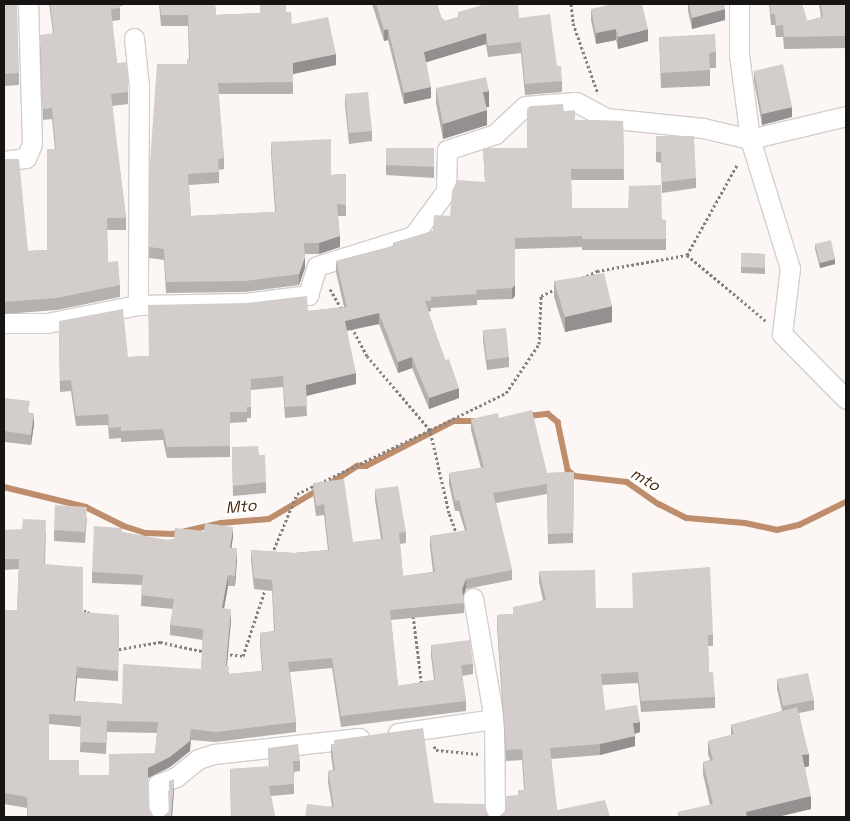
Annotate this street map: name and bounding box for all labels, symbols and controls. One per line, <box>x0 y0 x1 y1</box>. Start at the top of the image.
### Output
water label: mto <box>627 464 663 496</box>
water label: Mto <box>225 496 257 518</box>

